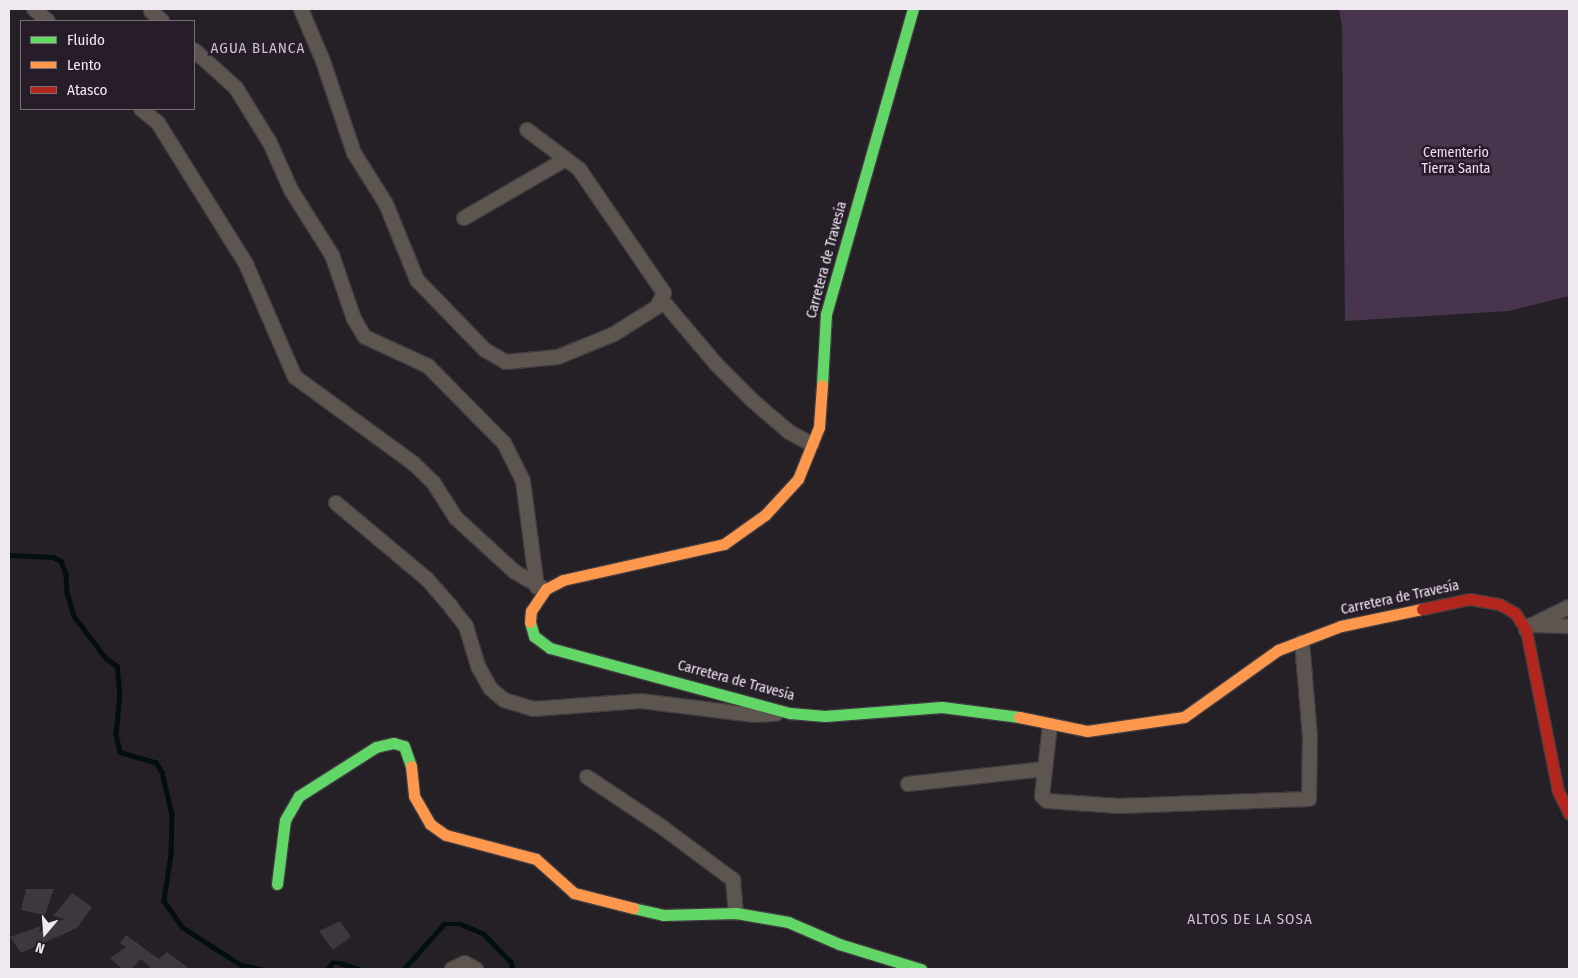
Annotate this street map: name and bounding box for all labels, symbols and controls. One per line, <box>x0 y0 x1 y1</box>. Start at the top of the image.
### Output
legend <box>20 20 195 110</box>
text: Fluido <box>67 31 105 49</box>
district label: AGUA BLANCA <box>209 40 307 58</box>
text: Lento <box>67 56 101 74</box>
text: Atasco <box>67 81 107 99</box>
park label: Cementerio Tierra Santa <box>1422 145 1490 178</box>
street label: Carretera de Travesía <box>803 200 851 320</box>
street label: Carretera de Travesía <box>1339 577 1461 619</box>
street label: Carretera de Travesía <box>676 657 796 705</box>
north arrow <box>20 908 70 958</box>
district label: ALTOS DE LA SOSA <box>1185 911 1315 929</box>
text: N <box>34 938 47 957</box>

